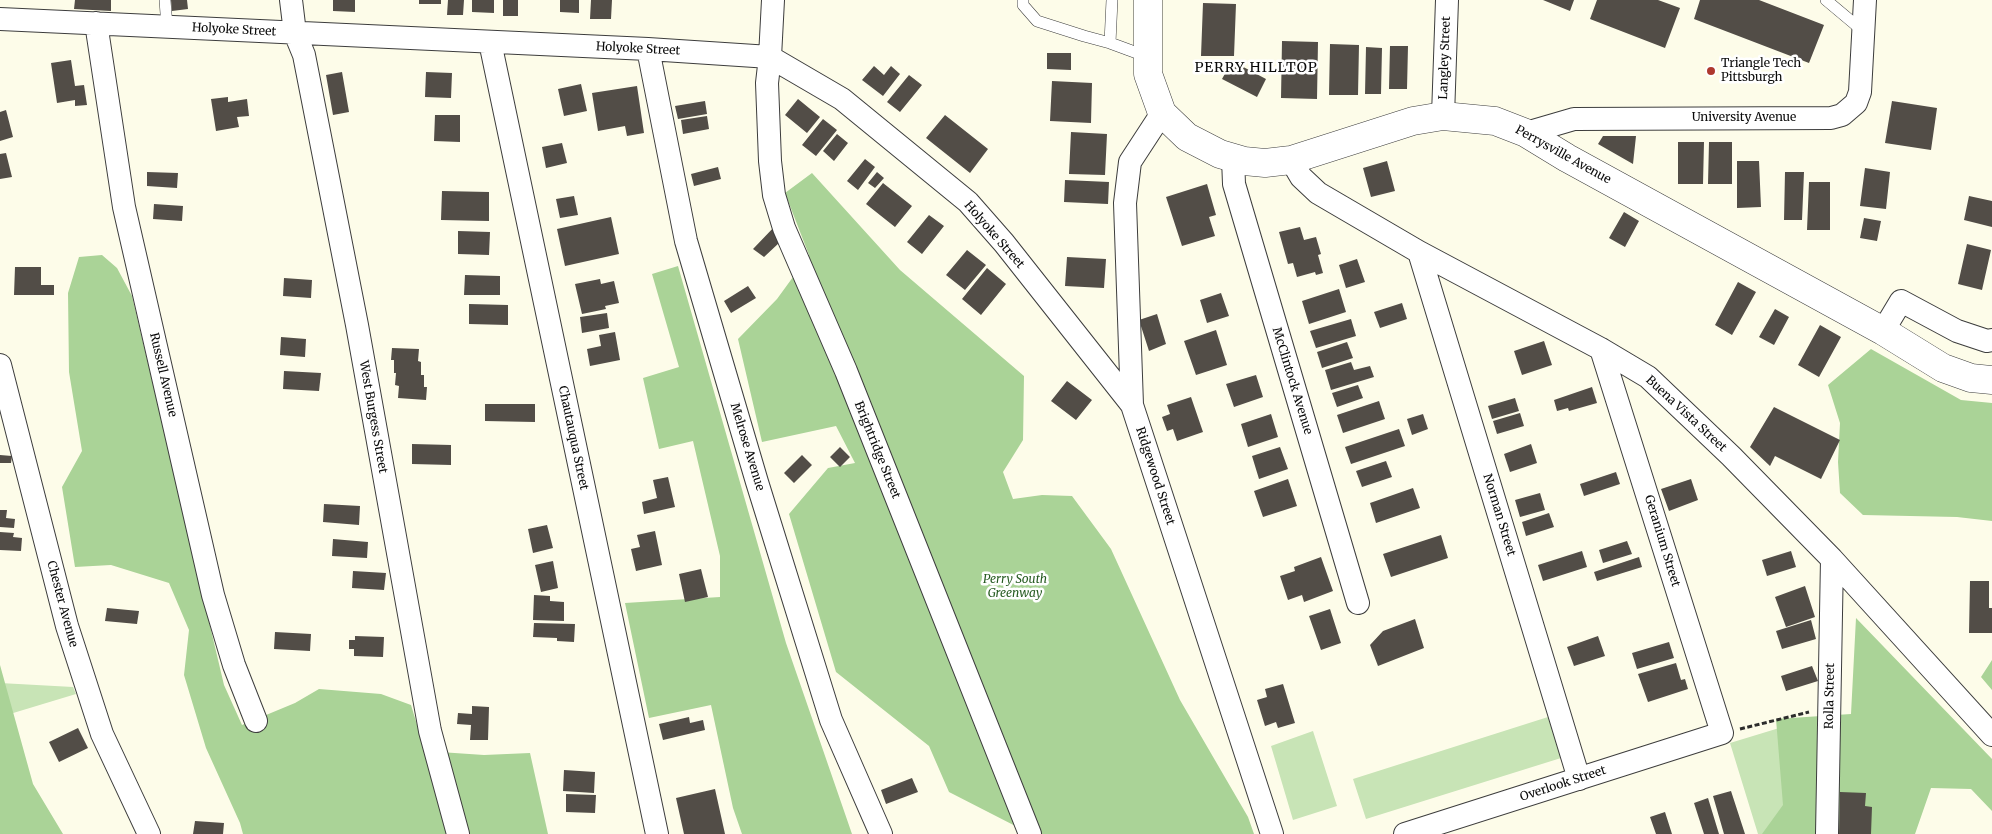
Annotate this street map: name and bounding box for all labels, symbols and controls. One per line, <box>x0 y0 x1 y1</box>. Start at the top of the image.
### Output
street label: Langley Street <box>1436 16 1454 100</box>
street label: Holyoke Street <box>192 21 276 39</box>
street label: Holyoke Street <box>596 40 680 58</box>
place label: Triangle Tech Pittsburgh <box>1721 57 1801 85</box>
district label: PERRY HILLTOP <box>1193 60 1319 76</box>
marker: Triangle Tech Pittsburgh <box>1705 65 1717 77</box>
street label: University Avenue <box>1692 111 1796 125</box>
street label: Perrysville Avenue <box>1513 123 1613 187</box>
street label: Holyoke Street <box>961 198 1027 272</box>
street label: McClintock Avenue <box>1269 326 1315 436</box>
street label: Russell Avenue <box>146 331 180 419</box>
street label: West Burgess Street <box>356 359 390 475</box>
street label: Buena Vista Street <box>1643 373 1729 455</box>
street label: Chautauqua Street <box>555 385 591 491</box>
street label: Brightridge Street <box>851 399 903 501</box>
street label: Melrose Avenue <box>727 401 767 493</box>
street label: Ridgewood Street <box>1132 425 1178 527</box>
street label: Norman Street <box>1480 472 1518 558</box>
street label: Geranium Street <box>1641 493 1683 589</box>
street label: Chester Avenue <box>44 559 80 649</box>
park label: Perry South Greenway <box>983 573 1047 601</box>
street label: Rolla Street <box>1822 663 1838 729</box>
street label: Overlook Street <box>1518 763 1608 805</box>

